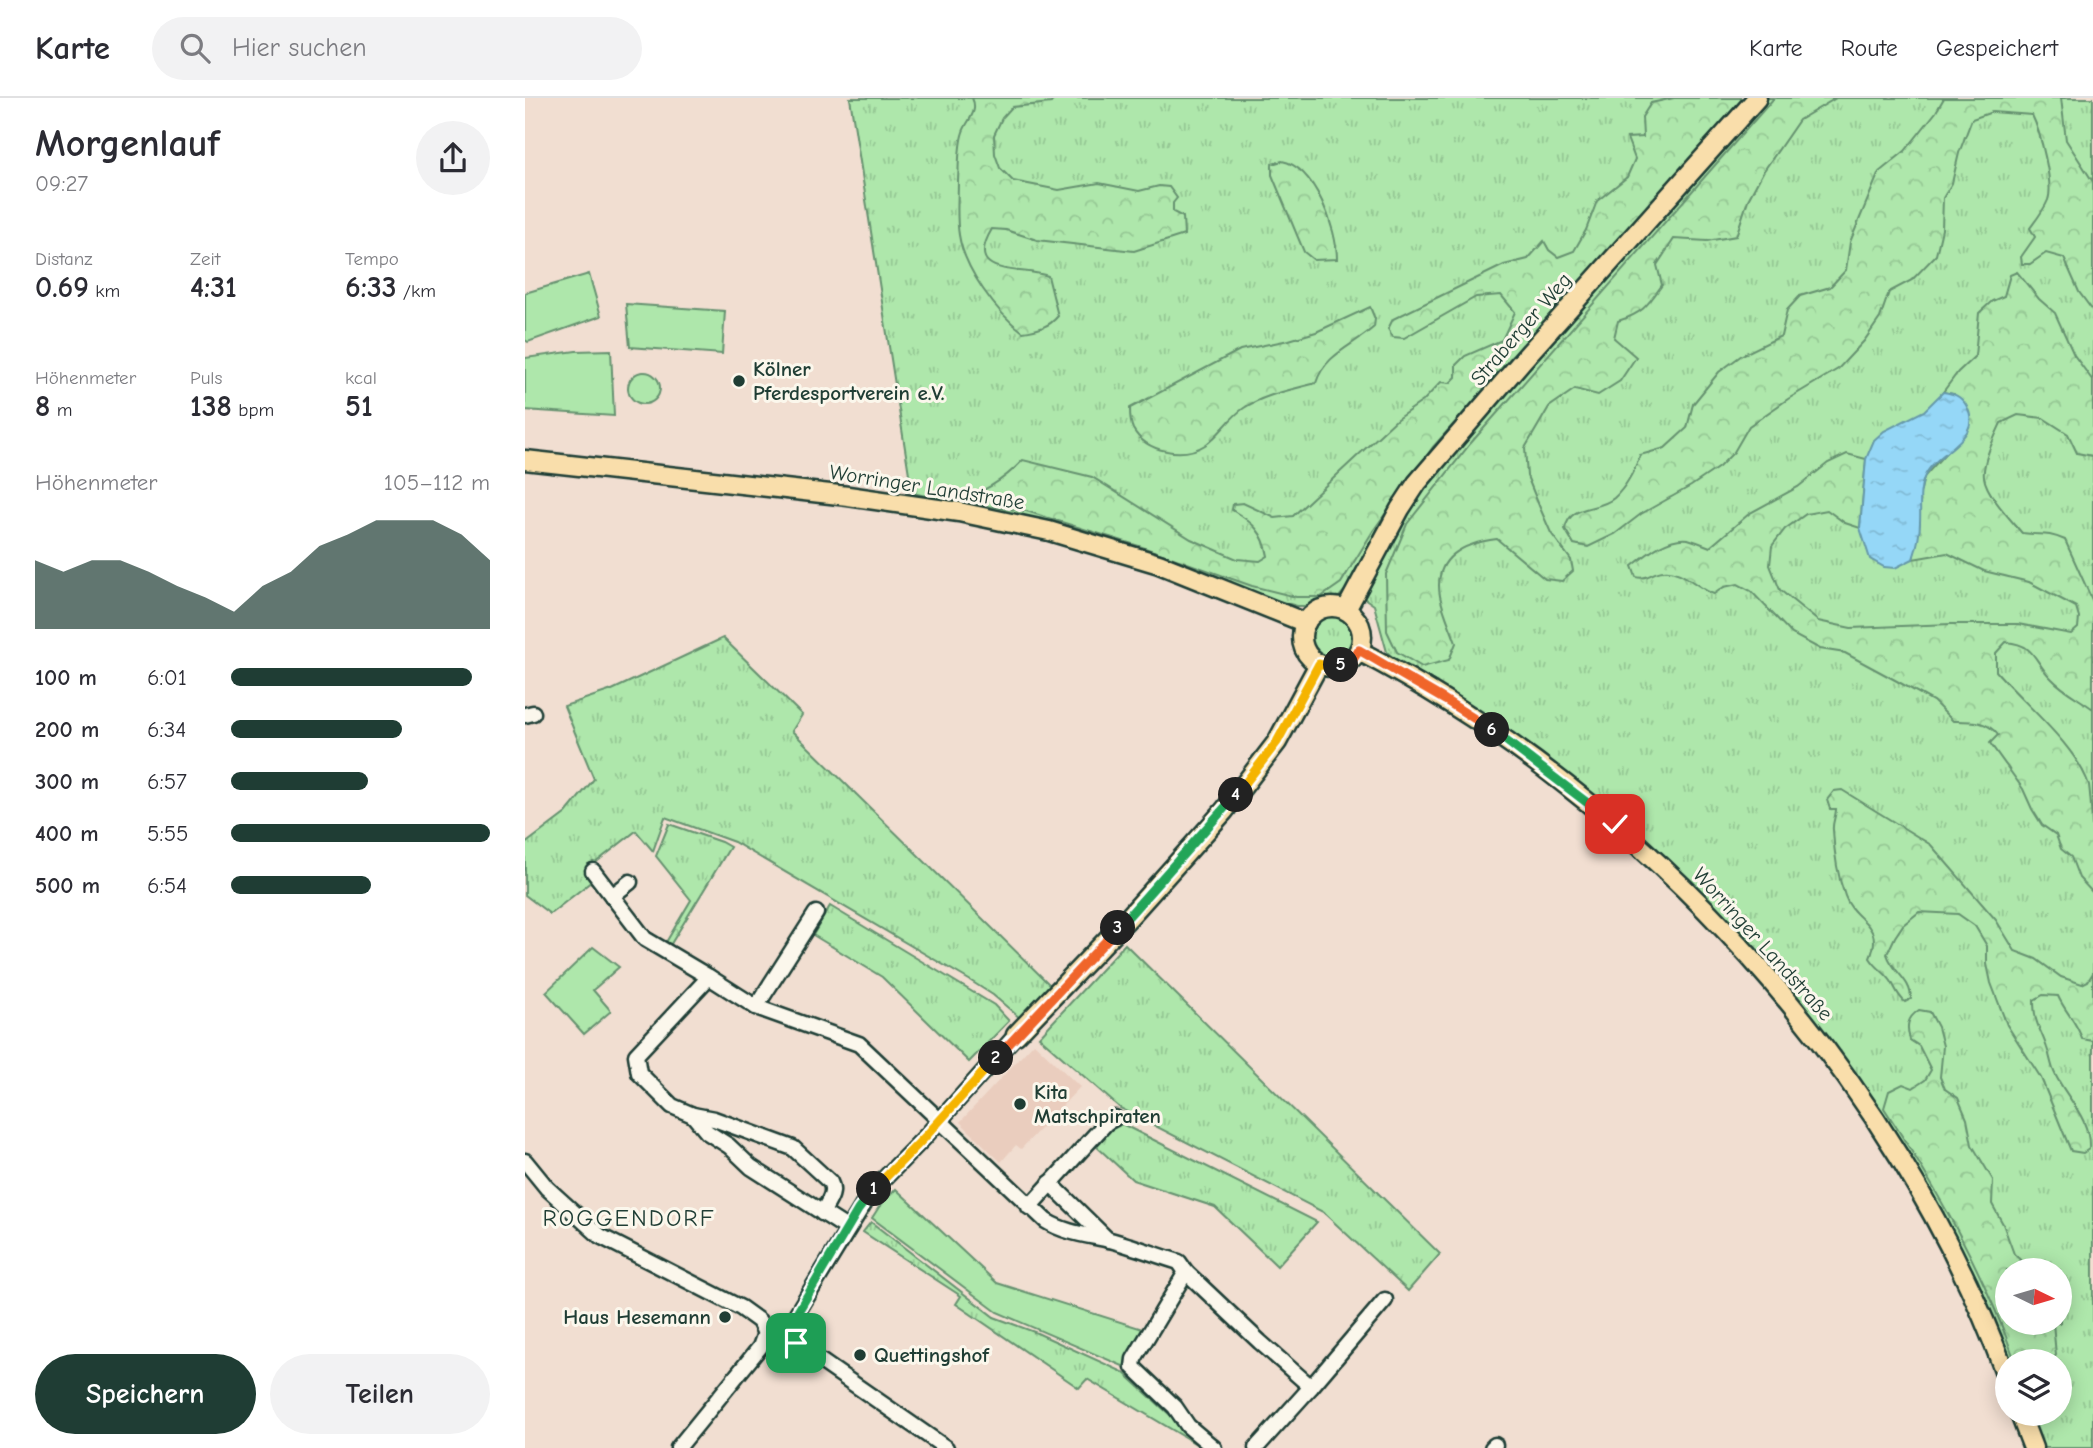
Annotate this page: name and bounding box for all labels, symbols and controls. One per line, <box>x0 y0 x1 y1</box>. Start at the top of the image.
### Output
search box <box>152 17 642 80</box>
text: Karte <box>35 29 110 67</box>
icon: search <box>176 29 214 67</box>
text: Hier suchen <box>232 33 367 63</box>
text: Karte <box>1749 34 1803 62</box>
text: Route <box>1841 34 1898 62</box>
text: Gespeichert <box>1936 34 2058 62</box>
button: share <box>416 121 490 195</box>
text: Morgenlauf <box>35 122 220 166</box>
text: 09:27 <box>35 170 88 197</box>
text: Distanz <box>35 248 93 270</box>
text: Zeit <box>190 248 220 270</box>
text: Tempo <box>345 248 399 270</box>
street label: Straberger Weg <box>1466 268 1576 390</box>
text: 0.69 <box>35 270 89 305</box>
text: 4:31 <box>190 270 237 305</box>
text: 6:33 <box>345 270 396 305</box>
text: km <box>89 280 120 302</box>
text: /km <box>396 280 436 302</box>
place label: Kölner Pferdesportverein e.V. <box>753 357 945 405</box>
text: Höhenmeter <box>35 367 136 389</box>
text: Puls <box>190 367 222 389</box>
text: kcal <box>345 367 377 389</box>
marker: Kölner Pferdesportverein e.V. <box>731 373 747 389</box>
text: 8 <box>35 389 50 424</box>
text: 138 <box>190 389 232 424</box>
text: 51 <box>345 389 373 424</box>
text: m <box>50 399 72 421</box>
text: bpm <box>232 399 274 421</box>
street label: Worringer Landstraße <box>828 460 1026 514</box>
text: Höhenmeter <box>35 469 157 496</box>
text: 105–112 m <box>384 469 490 496</box>
pin: 5 <box>1323 648 1359 682</box>
text: 5 <box>1335 653 1346 675</box>
text: 100 m <box>35 664 97 691</box>
text: 6:01 <box>147 664 187 691</box>
pin: 6 <box>1475 712 1509 748</box>
text: 200 m <box>35 716 99 743</box>
text: 6:34 <box>147 716 186 743</box>
text: 6 <box>1487 718 1496 740</box>
text: 300 m <box>35 768 99 795</box>
text: 6:57 <box>147 768 187 795</box>
pin: 4 <box>1219 778 1253 812</box>
text: 4 <box>1231 783 1240 805</box>
pin <box>1585 794 1645 854</box>
icon: check <box>1596 805 1634 843</box>
text: 400 m <box>35 820 99 847</box>
text: 5:55 <box>147 820 189 847</box>
street label: Worringer Landstraße <box>1688 863 1838 1025</box>
text: 500 m <box>35 872 100 899</box>
text: 6:54 <box>147 872 187 899</box>
pin: 3 <box>1101 910 1135 946</box>
text: 3 <box>1113 916 1122 938</box>
pin: 2 <box>979 1040 1014 1076</box>
text: 2 <box>991 1046 1000 1068</box>
place label: Kita Matschpiraten <box>1034 1080 1161 1128</box>
marker: Kita Matschpiraten <box>1012 1096 1028 1112</box>
pin: 1 <box>857 1172 891 1206</box>
text: 1 <box>870 1177 877 1199</box>
district label: ROGGENDORF <box>542 1204 716 1232</box>
north arrow <box>1995 1258 2072 1335</box>
map controls <box>1995 1258 2072 1426</box>
place label: Haus Hesemann <box>563 1305 711 1329</box>
marker: Haus Hesemann <box>717 1309 733 1325</box>
pin <box>766 1313 826 1373</box>
icon: arrive <box>777 1324 815 1362</box>
place label: Quettingshof <box>874 1343 990 1367</box>
marker: Quettingshof <box>852 1347 868 1363</box>
button: layers <box>1995 1349 2072 1426</box>
button: Speichern <box>35 1354 256 1434</box>
button: Teilen <box>270 1354 490 1434</box>

